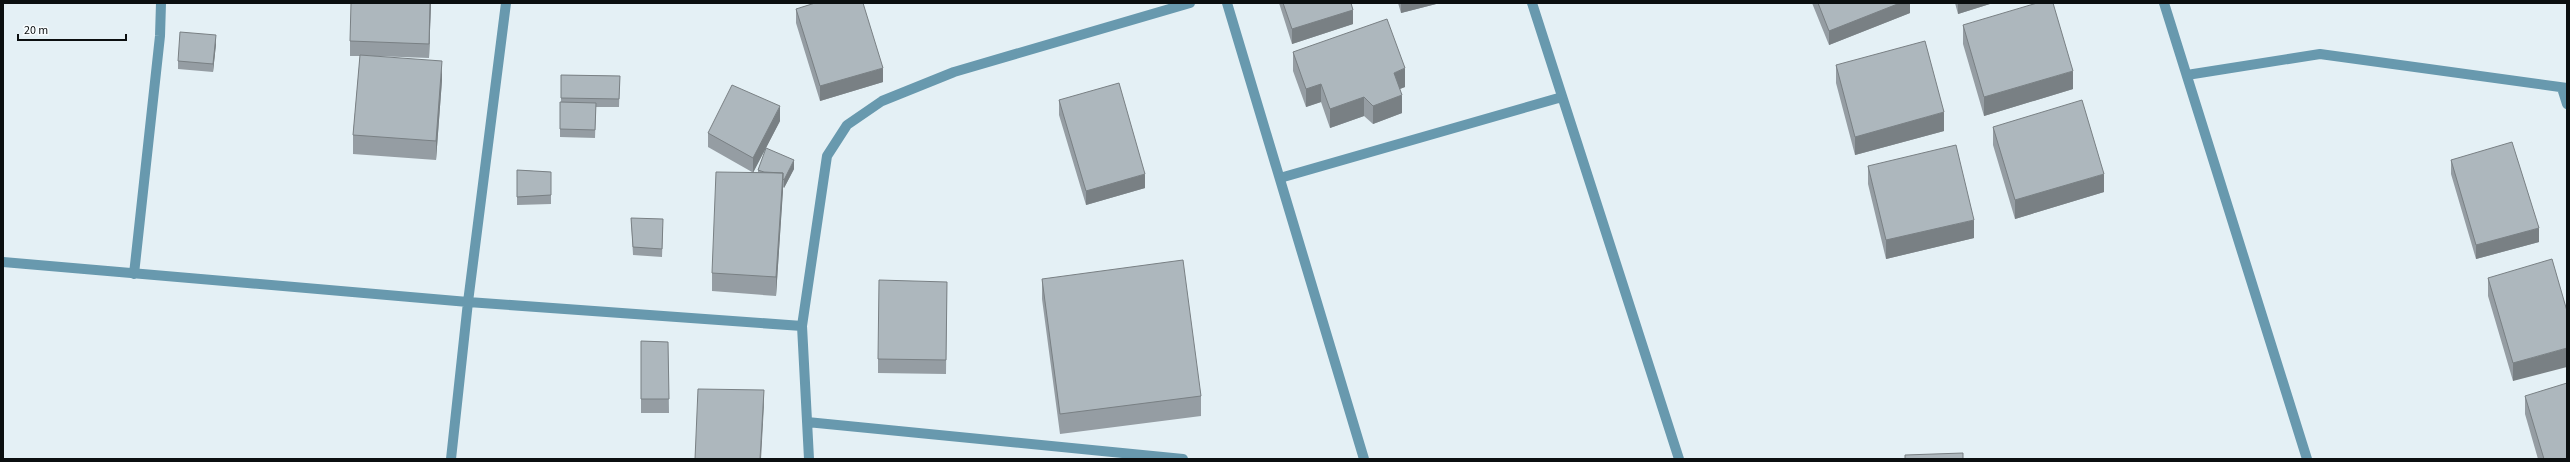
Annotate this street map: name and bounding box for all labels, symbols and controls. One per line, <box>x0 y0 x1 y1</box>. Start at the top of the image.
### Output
scale bar <box>18 16 126 42</box>
text: 20 m <box>24 22 48 39</box>

